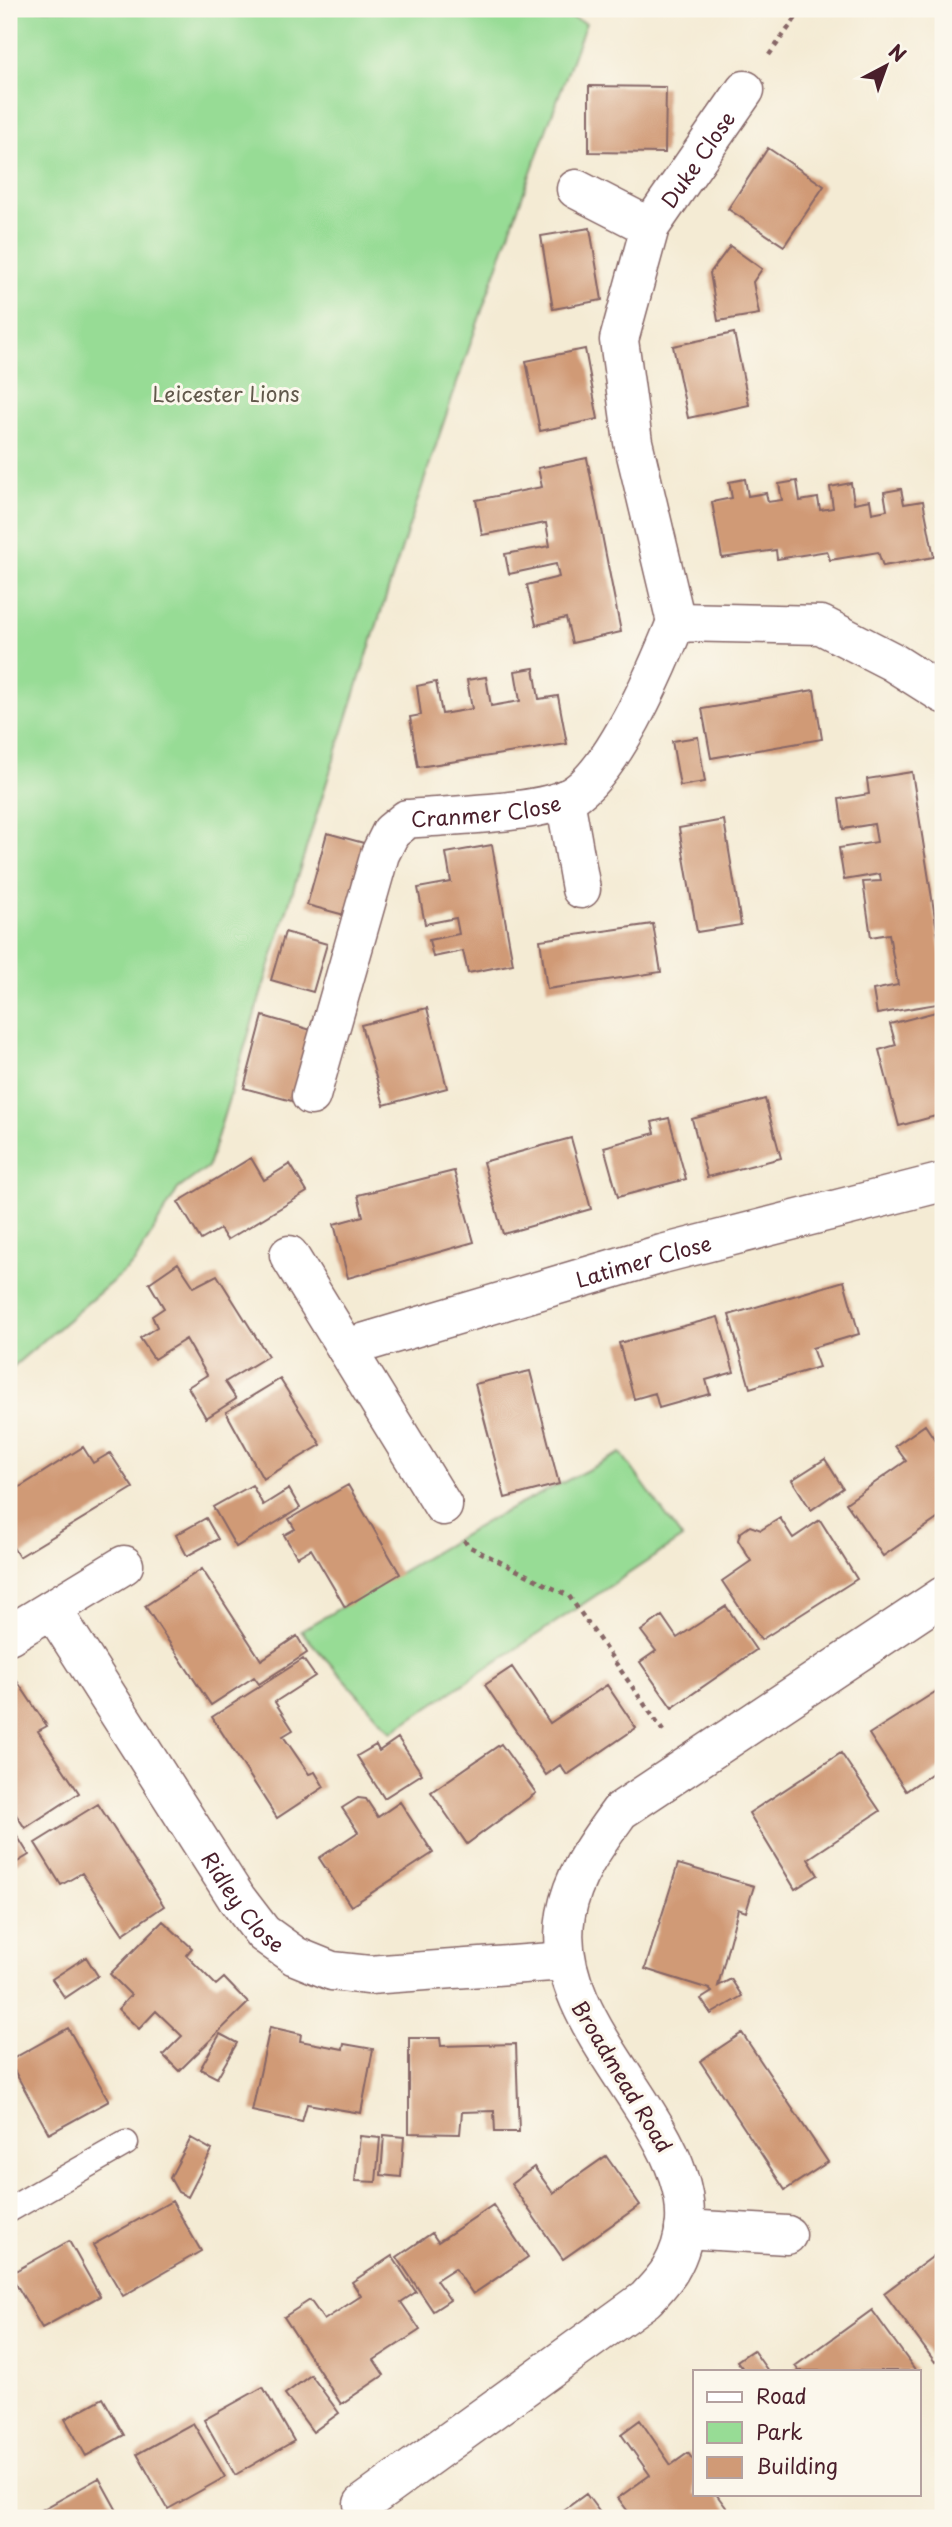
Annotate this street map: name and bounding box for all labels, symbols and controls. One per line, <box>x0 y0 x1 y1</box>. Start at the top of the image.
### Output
north arrow <box>850 32 920 102</box>
text: N <box>883 37 913 68</box>
street label: Duke Close <box>652 104 742 214</box>
park label: Leicester Lions <box>152 377 300 409</box>
street label: Cranmer Close <box>410 786 565 835</box>
street label: Latimer Close <box>572 1226 715 1295</box>
street label: Ridley Close <box>194 1845 291 1960</box>
street label: Broadmead Road <box>565 1994 681 2158</box>
legend <box>693 2370 920 2496</box>
text: Road <box>756 2379 807 2411</box>
text: Park <box>756 2415 803 2447</box>
text: Building <box>756 2449 838 2481</box>

